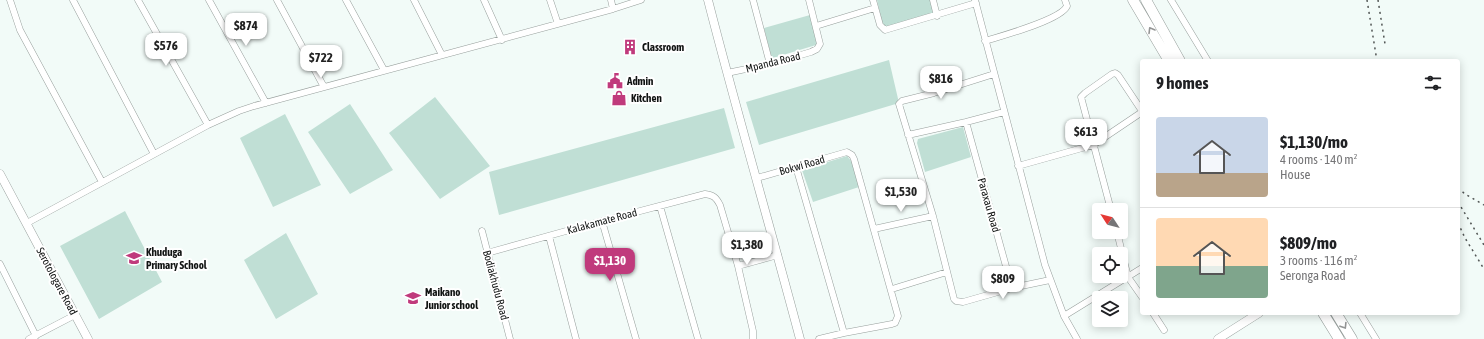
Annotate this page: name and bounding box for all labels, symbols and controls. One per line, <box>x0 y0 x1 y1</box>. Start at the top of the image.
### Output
pin: $874 <box>222 13 270 47</box>
text: $874 <box>234 18 258 33</box>
one-way arrow <box>1148 27 1155 35</box>
pin: $576 <box>142 33 190 67</box>
text: $576 <box>154 38 178 53</box>
building icon: Classroom <box>621 38 639 56</box>
place label: Classroom <box>642 41 684 53</box>
pin: $722 <box>297 45 345 79</box>
street label: Mpanda Road <box>744 49 802 75</box>
text: $722 <box>309 50 333 65</box>
pin: $816 <box>917 66 965 100</box>
text: $816 <box>929 71 953 86</box>
public building icon: Admin <box>606 72 624 90</box>
icon: filters <box>1422 72 1444 94</box>
text: 9 homes <box>1156 73 1209 93</box>
place label: Admin <box>626 75 653 87</box>
shop icon: Kitchen <box>610 89 628 107</box>
place label: Kitchen <box>631 92 662 104</box>
pin: $613 <box>1062 119 1110 153</box>
text: $613 <box>1074 124 1098 139</box>
text: $1,130/mo <box>1280 132 1348 152</box>
icon: home <box>1188 133 1236 181</box>
text: 4 rooms · 140 m² <box>1280 152 1357 167</box>
street label: Bokwi Road <box>778 153 826 177</box>
text: House <box>1280 167 1310 182</box>
street label: Paraxau Road <box>976 177 1002 233</box>
pin: $1,530 <box>868 179 934 213</box>
text: $1,530 <box>885 184 917 199</box>
north arrow <box>1092 203 1128 239</box>
map controls <box>1092 203 1128 327</box>
street label: Kalakamate Road <box>566 206 638 236</box>
pin: $1,380 <box>714 232 780 266</box>
text: $809/mo <box>1280 233 1337 253</box>
icon: home <box>1188 234 1236 282</box>
text: $1,380 <box>731 237 763 252</box>
street label: Serotologare Road <box>34 245 80 317</box>
place label: Khuduga Primary School <box>146 246 208 271</box>
button: locate <box>1092 247 1128 283</box>
pin: $1,130 <box>577 248 643 282</box>
school or university icon: Khuduga Primary School <box>125 249 143 267</box>
street label: Bodiakhudu Road <box>481 249 511 321</box>
text: $1,130 <box>594 253 626 268</box>
text: 3 rooms · 116 m² <box>1280 253 1357 268</box>
pin: $809 <box>979 266 1027 300</box>
text: Seronga Road <box>1280 268 1346 283</box>
text: $809 <box>991 271 1015 286</box>
place label: Maikano Junior school <box>424 286 479 311</box>
school or university icon: Maikano Junior school <box>404 289 422 307</box>
button: layers <box>1092 291 1128 327</box>
one-way arrow <box>1339 322 1347 329</box>

